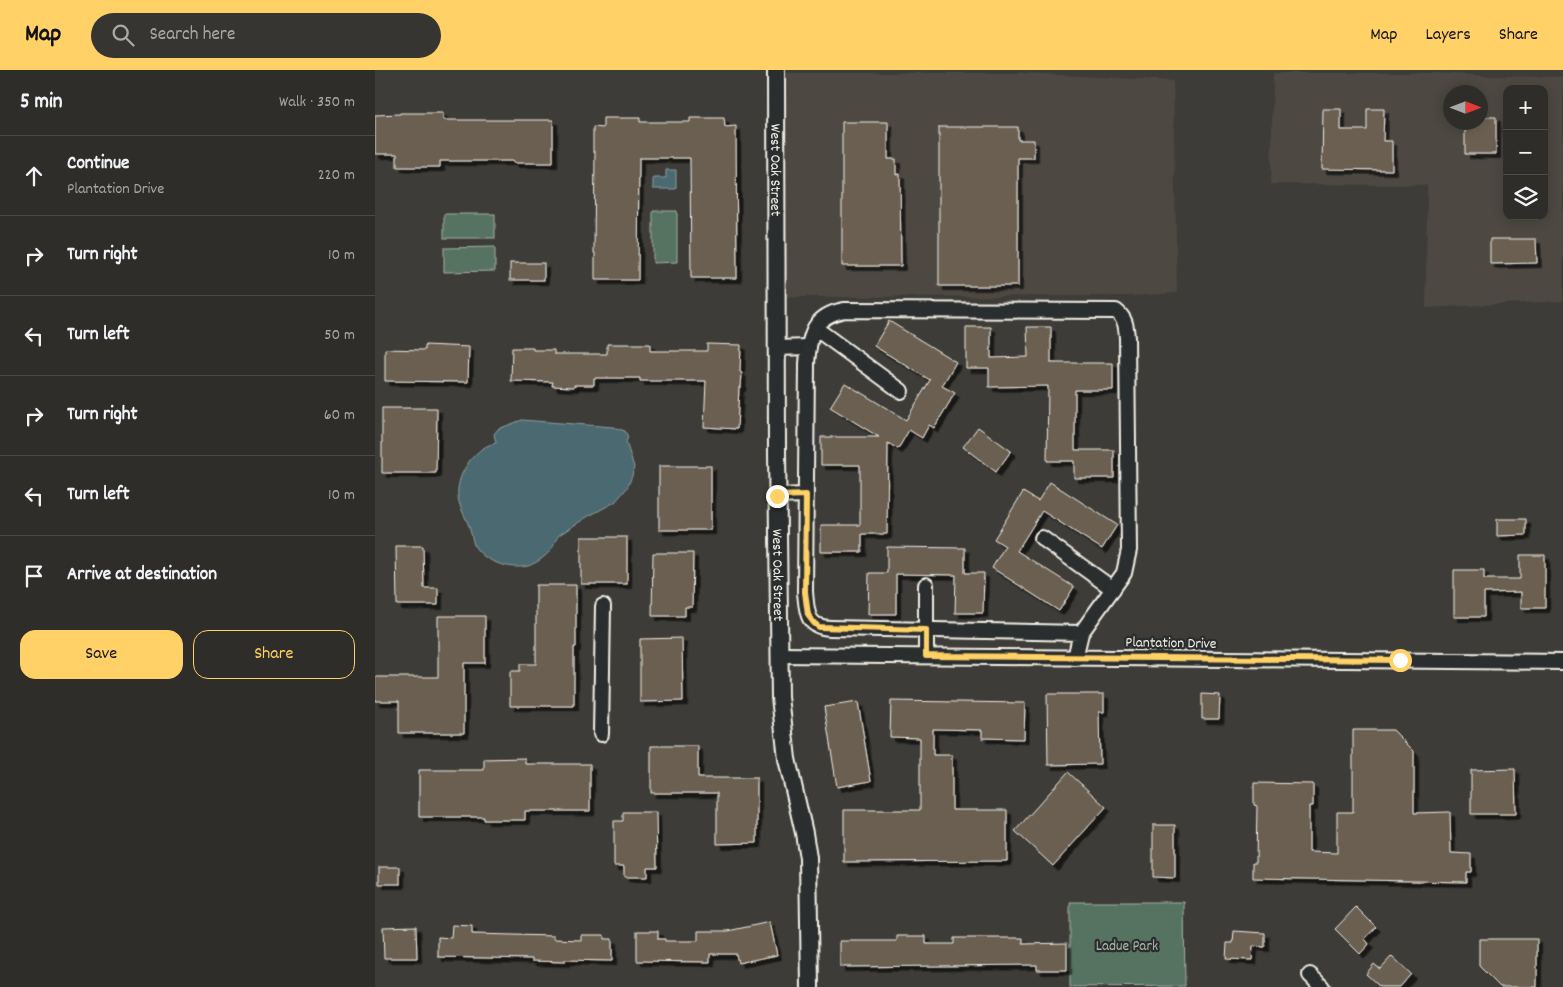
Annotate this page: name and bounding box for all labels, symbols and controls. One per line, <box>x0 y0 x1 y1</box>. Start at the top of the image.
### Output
search box <box>91 13 441 58</box>
text: Map <box>25 18 61 52</box>
icon: search <box>109 21 137 49</box>
text: Search here <box>149 22 235 49</box>
text: Map <box>1370 23 1397 48</box>
text: Layers <box>1425 23 1471 48</box>
text: Share <box>1499 23 1538 48</box>
north arrow <box>1443 85 1488 130</box>
map controls <box>1503 85 1548 220</box>
button: + <box>1503 85 1548 130</box>
text: 5 min <box>20 88 63 118</box>
text: Walk · 350 m <box>279 91 355 114</box>
street label: West Oak Street <box>763 124 785 217</box>
button: − <box>1503 130 1548 175</box>
text: Continue <box>67 151 129 178</box>
icon: ahead <box>20 162 48 190</box>
text: 220 m <box>318 164 355 187</box>
button: layers <box>1503 175 1548 220</box>
text: Plantation Drive <box>67 178 164 201</box>
icon: right <box>20 242 48 270</box>
text: Turn right <box>67 242 138 269</box>
text: 10 m <box>328 244 355 267</box>
icon: left <box>20 322 48 350</box>
text: Turn left <box>67 322 130 349</box>
text: 50 m <box>324 324 355 347</box>
icon: right <box>20 402 48 430</box>
text: Turn right <box>67 402 138 429</box>
text: 60 m <box>324 404 355 427</box>
icon: left <box>20 482 48 510</box>
text: Turn left <box>67 482 130 509</box>
text: 10 m <box>328 484 355 507</box>
route end <box>766 485 789 508</box>
street label: West Oak Street <box>765 529 788 622</box>
icon: arrive <box>20 562 48 590</box>
text: Arrive at destination <box>67 562 217 589</box>
button: Save <box>20 630 183 679</box>
button: Share <box>193 630 355 679</box>
street label: Plantation Drive <box>1125 632 1217 656</box>
route start <box>1389 649 1412 672</box>
park label: Ladue Park <box>1096 936 1158 958</box>

